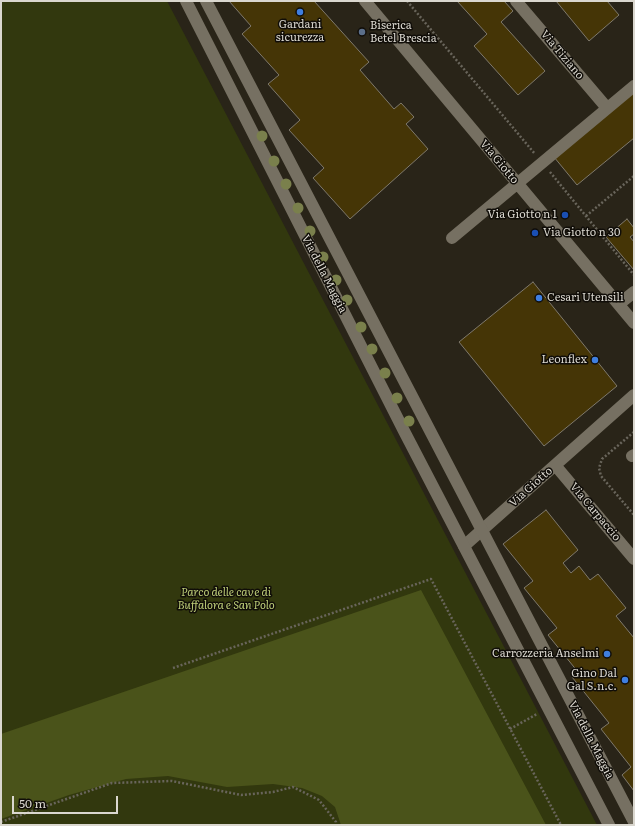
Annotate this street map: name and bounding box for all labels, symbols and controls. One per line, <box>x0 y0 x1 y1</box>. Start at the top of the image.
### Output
marker: Gardani sicurezza <box>295 7 305 17</box>
place label: Gardani sicurezza <box>276 18 324 44</box>
place label: Biserica Betel Brescia <box>370 19 437 45</box>
marker: Biserica Betel Brescia <box>357 27 367 37</box>
street label: Via Tiziano <box>538 28 586 82</box>
street label: Via Giotto <box>477 137 521 187</box>
place label: Via Giotto n 1 <box>488 208 557 222</box>
marker: Via Giotto n 1 <box>560 210 570 220</box>
place label: Via Giotto n 30 <box>543 226 620 240</box>
marker: Via Giotto n 30 <box>530 228 540 238</box>
street label: Via della Maggia <box>299 233 349 315</box>
place label: Cesari Utensili <box>547 291 624 305</box>
marker: Cesari Utensili <box>534 293 544 303</box>
place label: Leonflex <box>542 353 587 367</box>
marker: Leonflex <box>590 355 600 365</box>
street label: Via Giotto <box>507 464 555 510</box>
street label: Via Carpaccio <box>567 480 623 544</box>
park label: Parco delle cave di Buffalora e San Polo <box>177 586 275 612</box>
place label: Carrozzeria Anselmi <box>492 647 599 661</box>
marker: Carrozzeria Anselmi <box>602 649 612 659</box>
place label: Gino Dal Gal S.n.c. <box>567 667 617 693</box>
marker: Gino Dal Gal S.n.c. <box>620 675 630 685</box>
street label: Via della Maggia <box>566 699 616 781</box>
scale bar <box>14 788 120 814</box>
text: 50 m <box>19 794 46 812</box>

